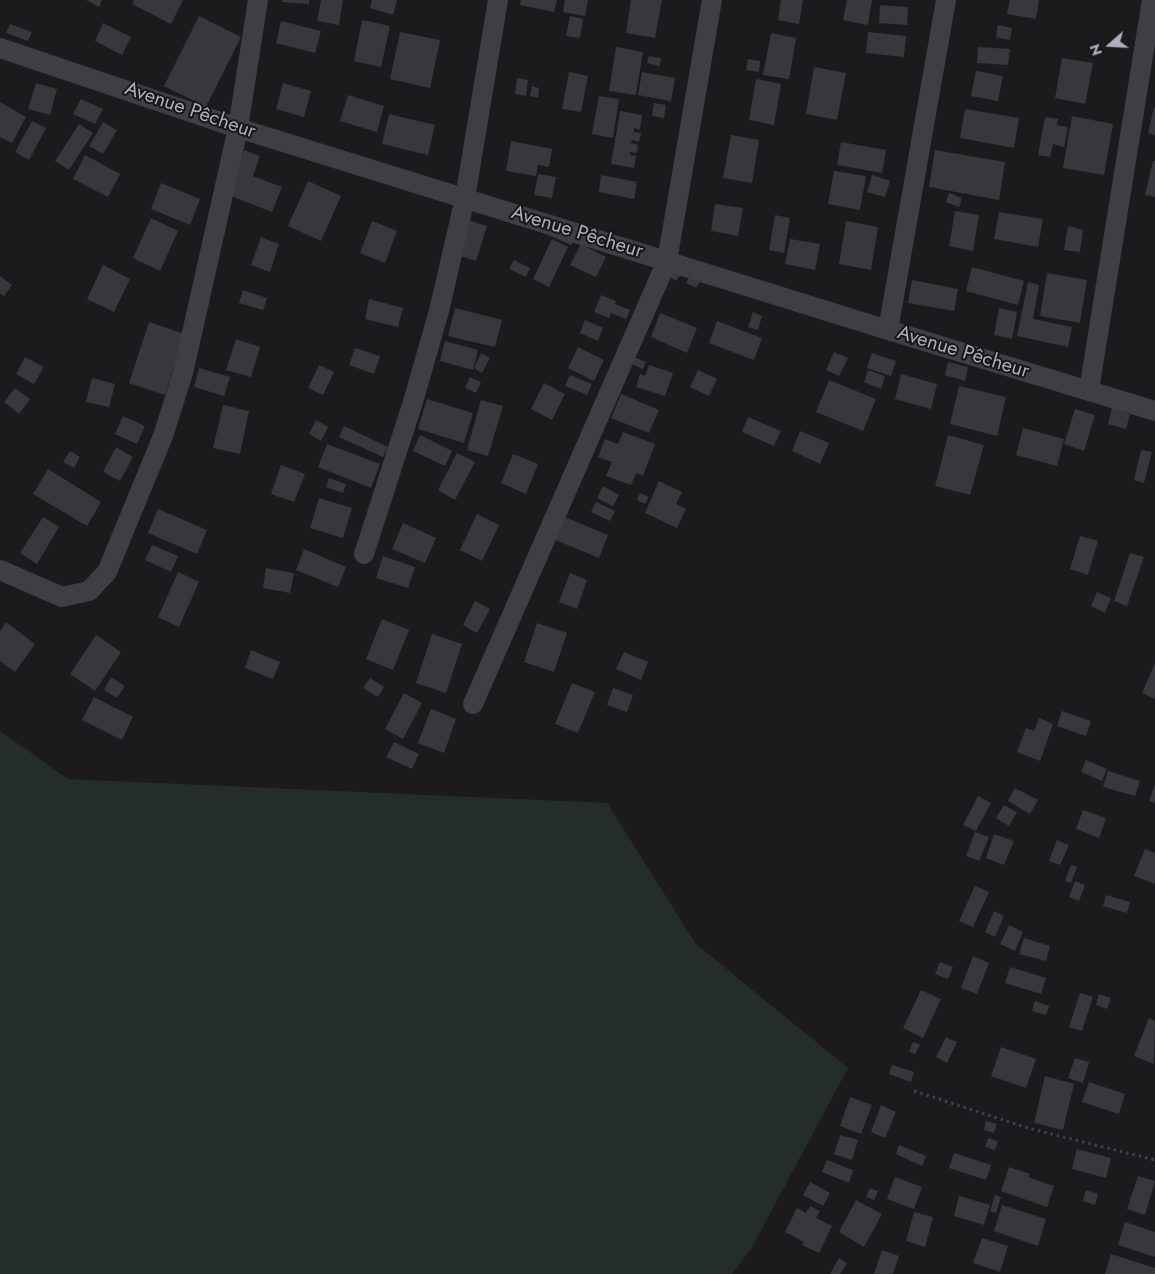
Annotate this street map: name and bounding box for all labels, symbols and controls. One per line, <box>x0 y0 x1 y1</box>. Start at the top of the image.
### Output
north arrow <box>1085 20 1135 70</box>
text: N <box>1085 41 1107 58</box>
street label: Avenue Pêcheur <box>121 77 259 145</box>
street label: Avenue Pêcheur <box>508 202 646 264</box>
street label: Avenue Pêcheur <box>894 322 1032 384</box>

